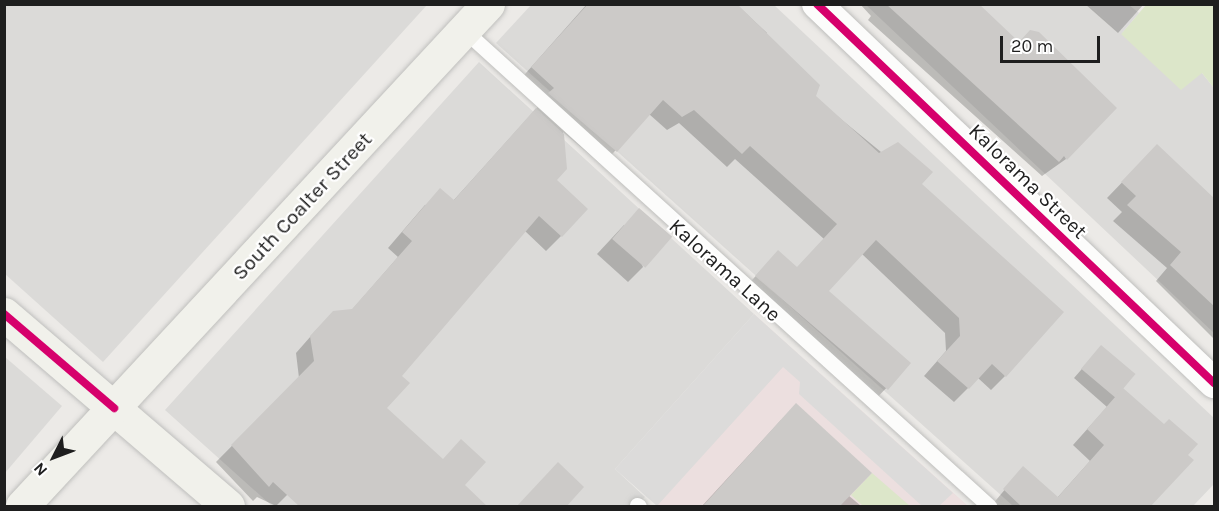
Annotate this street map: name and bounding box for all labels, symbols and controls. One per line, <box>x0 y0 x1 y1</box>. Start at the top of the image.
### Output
scale bar <box>1003 24 1104 62</box>
text: 20 m <box>1011 35 1053 57</box>
street label: Kalorama Street <box>964 118 1092 244</box>
street label: South Coalter Street <box>227 127 377 285</box>
street label: Kalorama Lane <box>664 213 786 327</box>
north arrow <box>24 427 84 487</box>
text: N <box>29 459 51 480</box>

